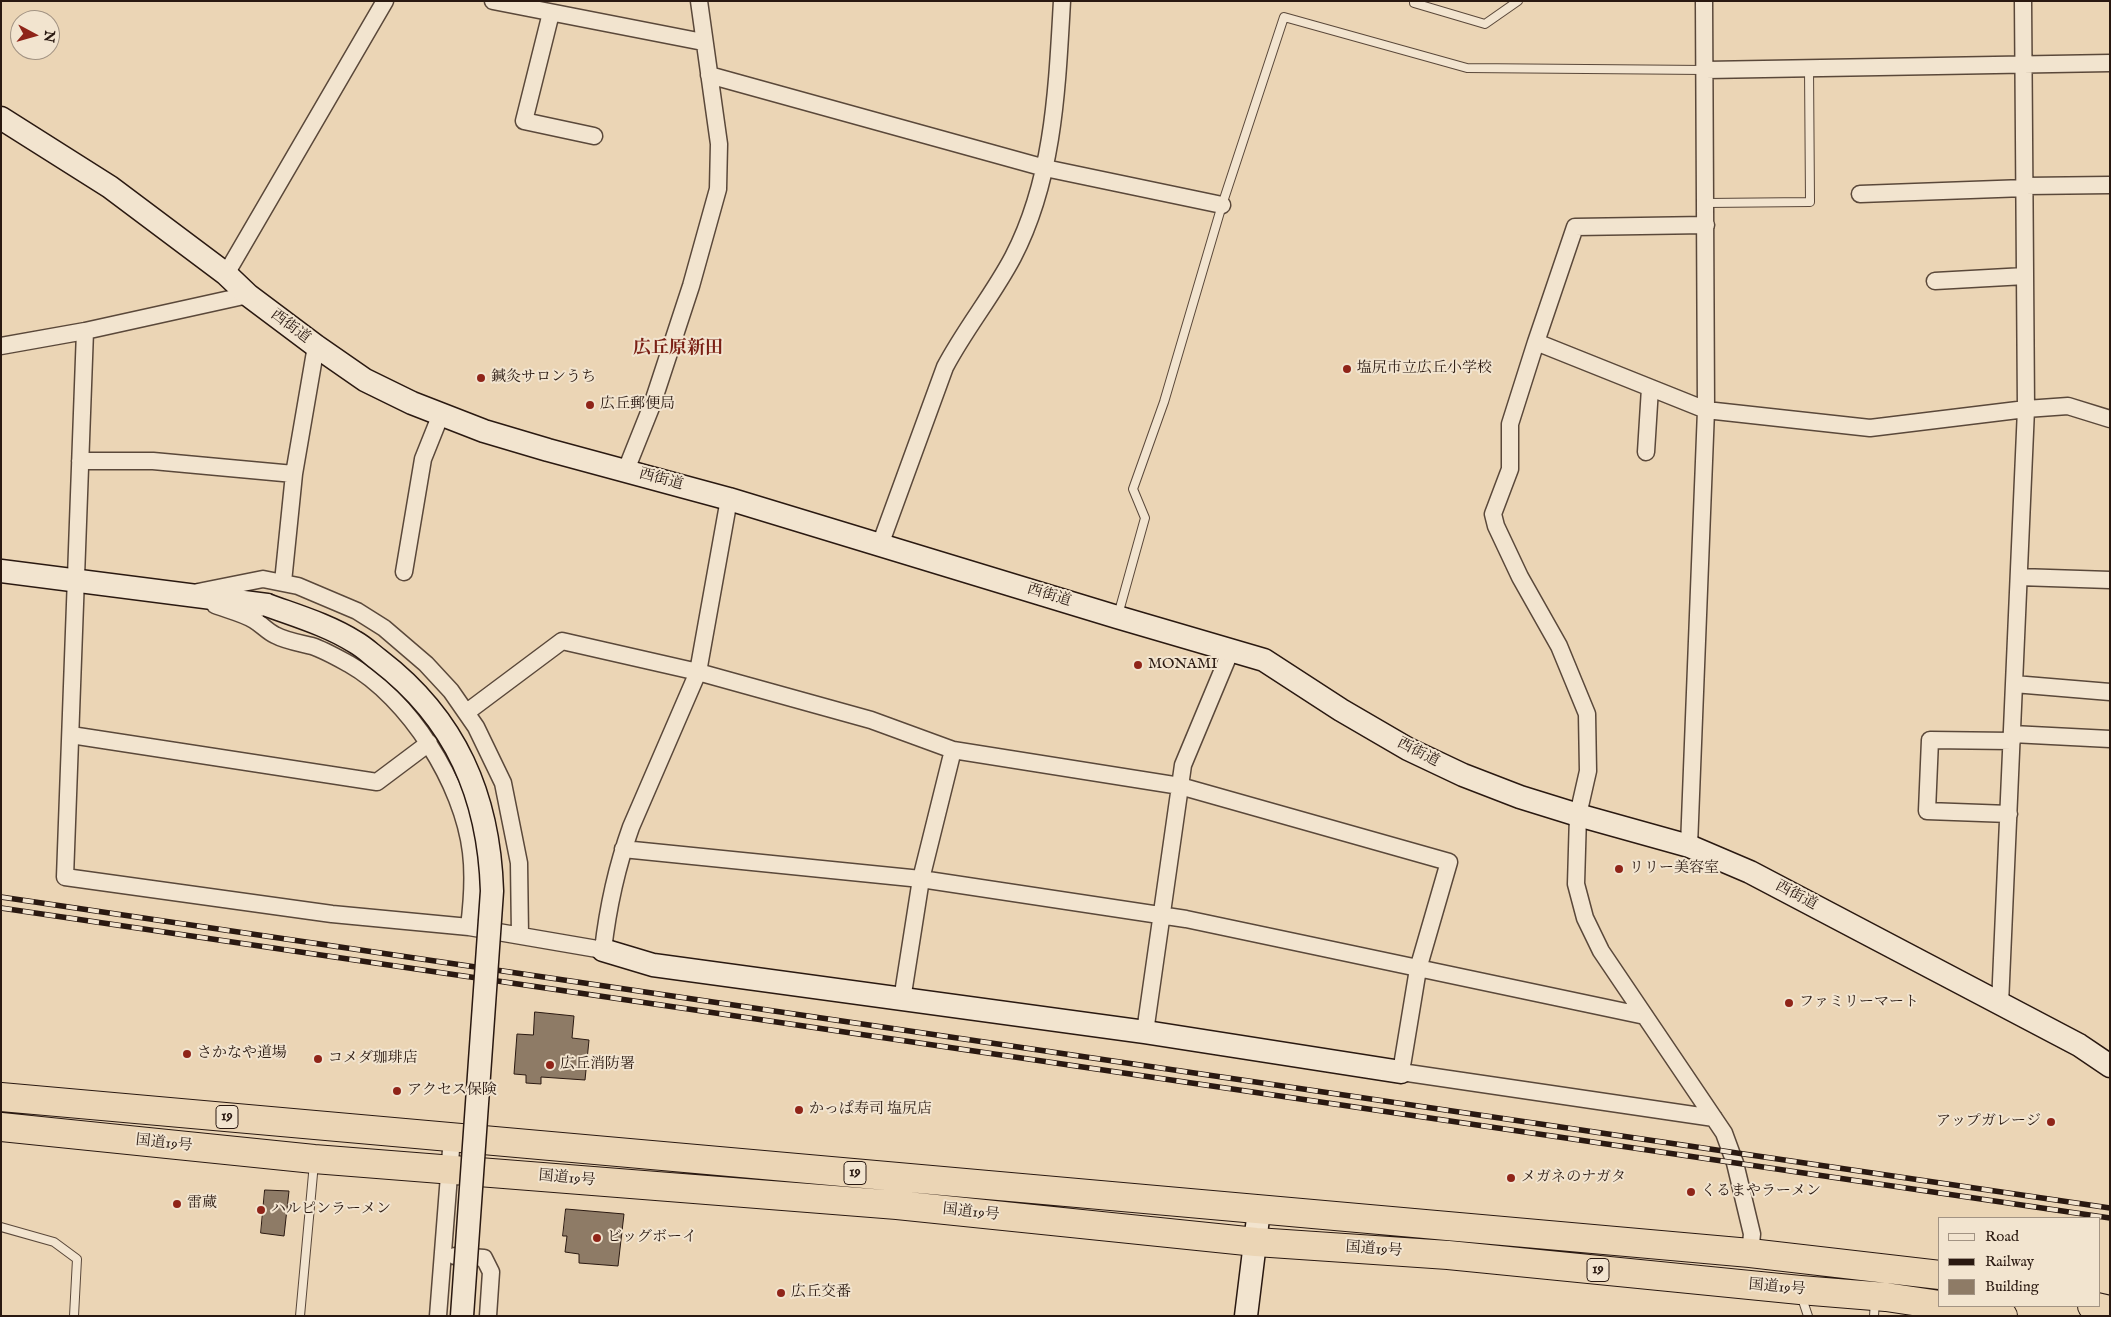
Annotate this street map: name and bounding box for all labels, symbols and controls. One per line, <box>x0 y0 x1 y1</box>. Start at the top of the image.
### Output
north arrow <box>10 10 60 60</box>
text: N <box>39 29 59 43</box>
street label: 西街道 <box>267 306 313 348</box>
district label: 広丘原新田 <box>633 338 723 360</box>
place label: 塩尻市立広丘小学校 <box>1357 360 1492 378</box>
marker: 塩尻市立広丘小学校 <box>1341 363 1353 375</box>
place label: 鍼灸サロンうち <box>491 369 596 387</box>
marker: 鍼灸サロンうち <box>475 372 487 384</box>
place label: 広丘郵便局 <box>600 396 675 414</box>
marker: 広丘郵便局 <box>584 399 596 411</box>
street label: 西街道 <box>637 465 685 495</box>
street label: 西街道 <box>1025 581 1073 611</box>
place label: MONAMI <box>1148 656 1218 674</box>
marker: MONAMI <box>1132 659 1144 671</box>
street label: 西街道 <box>1394 735 1442 771</box>
place label: リリー美容室 <box>1629 860 1719 878</box>
marker: リリー美容室 <box>1613 863 1625 875</box>
street label: 西街道 <box>1772 877 1820 915</box>
place label: ファミリーマート <box>1799 994 1919 1012</box>
marker: ファミリーマート <box>1783 997 1795 1009</box>
place label: さかなや道場 <box>197 1045 287 1063</box>
marker: さかなや道場 <box>181 1048 193 1060</box>
place label: コメダ珈琲店 <box>328 1050 418 1068</box>
marker: コメダ珈琲店 <box>312 1053 324 1065</box>
place label: 広丘消防署 <box>560 1056 635 1074</box>
marker: 広丘消防署 <box>544 1059 556 1071</box>
place label: アクセス保険 <box>407 1082 497 1100</box>
marker: アクセス保険 <box>391 1085 403 1097</box>
place label: かっぱ寿司 塩尻店 <box>809 1101 932 1119</box>
marker: かっぱ寿司 塩尻店 <box>793 1104 805 1116</box>
road number: 19 <box>216 1106 238 1128</box>
place label: アップガレージ <box>1936 1113 2041 1131</box>
marker: アップガレージ <box>2045 1116 2057 1128</box>
street label: 国道19号 <box>135 1132 193 1156</box>
road number: 19 <box>844 1162 866 1184</box>
street label: 国道19号 <box>538 1168 596 1190</box>
place label: メガネのナガタ <box>1521 1169 1626 1187</box>
marker: メガネのナガタ <box>1505 1172 1517 1184</box>
place label: くるまやラーメン <box>1701 1183 1821 1201</box>
marker: くるまやラーメン <box>1685 1186 1697 1198</box>
place label: 雷蔵 <box>187 1195 217 1213</box>
marker: 雷蔵 <box>171 1198 183 1210</box>
place label: ハルピンラーメン <box>271 1201 391 1219</box>
street label: 国道19号 <box>942 1201 1000 1225</box>
marker: ハルピンラーメン <box>255 1204 267 1216</box>
legend <box>1938 1217 2101 1307</box>
text: Road <box>1985 1227 2019 1246</box>
place label: ビッグボーイ <box>607 1229 697 1247</box>
marker: ビッグボーイ <box>591 1232 603 1244</box>
street label: 国道19号 <box>1345 1239 1403 1261</box>
text: Railway <box>1985 1252 2034 1271</box>
road number: 19 <box>1587 1258 1609 1282</box>
street label: 国道19号 <box>1748 1277 1806 1299</box>
text: Building <box>1985 1277 2039 1296</box>
place label: 広丘交番 <box>791 1284 851 1302</box>
marker: 広丘交番 <box>775 1287 787 1299</box>

